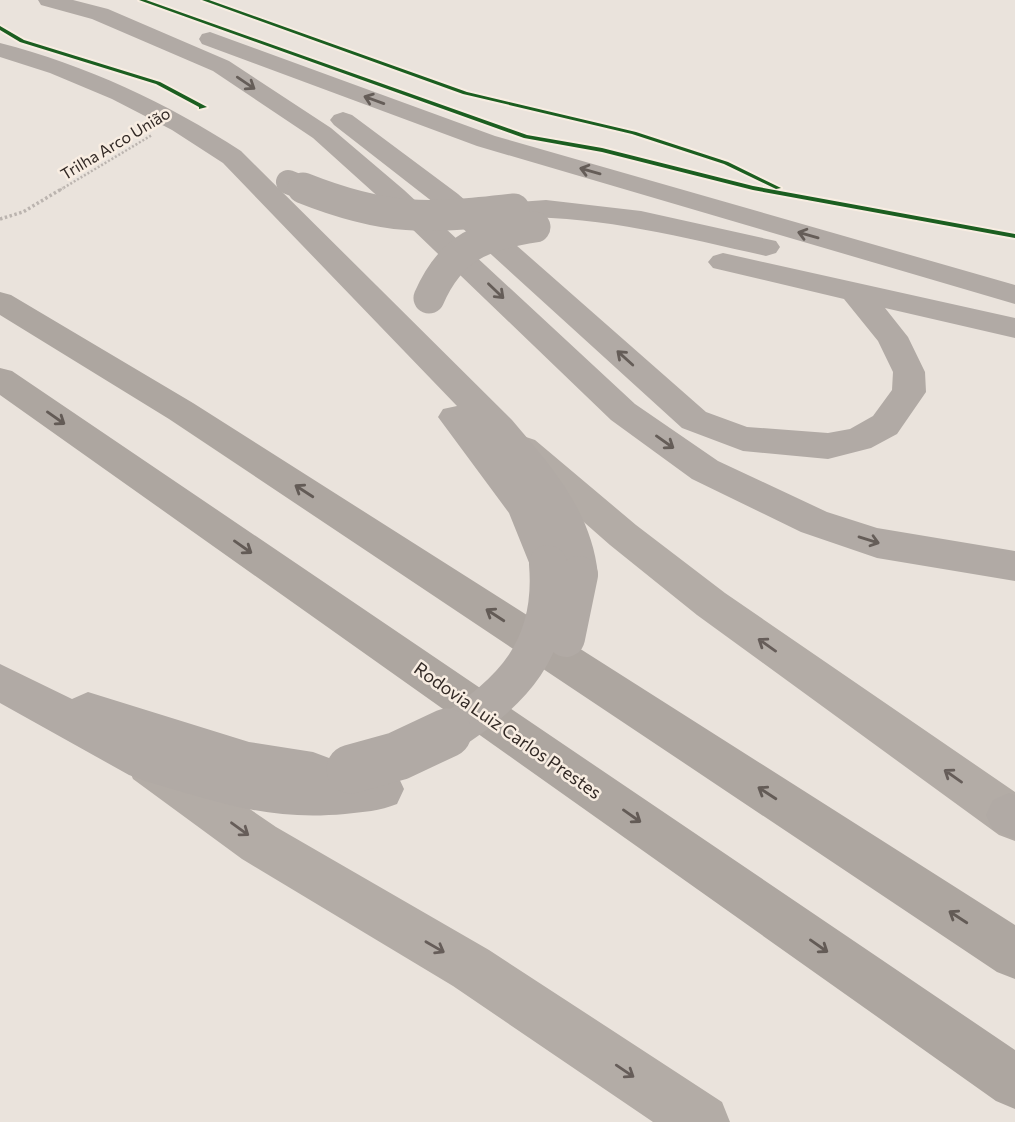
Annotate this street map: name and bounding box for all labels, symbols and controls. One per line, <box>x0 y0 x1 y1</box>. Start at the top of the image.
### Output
one-way arrow <box>236 76 256 90</box>
one-way arrow <box>364 93 386 105</box>
street label: Trilha Arco União <box>57 103 173 183</box>
one-way arrow <box>579 164 601 177</box>
one-way arrow <box>798 228 820 241</box>
one-way arrow <box>487 282 504 299</box>
one-way arrow <box>617 350 634 367</box>
one-way arrow <box>46 411 65 425</box>
one-way arrow <box>655 435 674 449</box>
one-way arrow <box>295 483 314 498</box>
one-way arrow <box>858 534 880 547</box>
one-way arrow <box>233 540 252 555</box>
one-way arrow <box>485 608 505 622</box>
one-way arrow <box>758 637 777 652</box>
street label: Rodovia Luiz Carlos Prestes <box>410 657 606 803</box>
one-way arrow <box>944 769 963 783</box>
one-way arrow <box>758 785 777 800</box>
one-way arrow <box>622 809 641 823</box>
one-way arrow <box>230 822 249 837</box>
one-way arrow <box>949 910 968 924</box>
one-way arrow <box>809 939 828 953</box>
one-way arrow <box>425 940 445 954</box>
one-way arrow <box>615 1064 634 1078</box>

